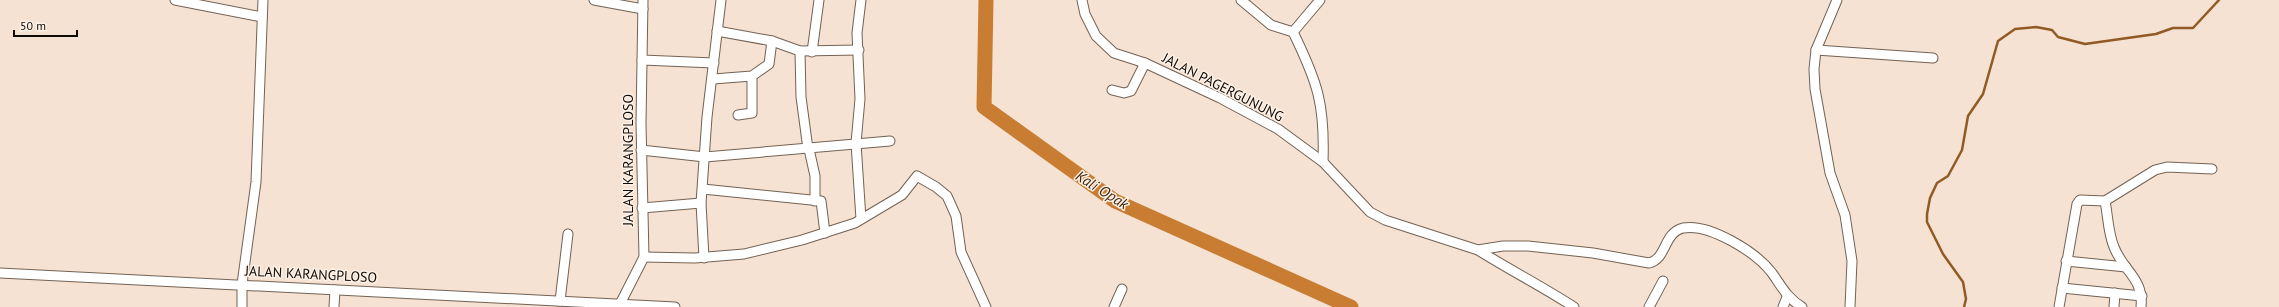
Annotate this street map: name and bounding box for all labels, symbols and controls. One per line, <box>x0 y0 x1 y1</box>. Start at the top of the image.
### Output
scale bar <box>14 12 77 38</box>
text: 50 m <box>20 18 46 33</box>
street label: JALAN PAGERGUNUNG <box>1158 48 1287 125</box>
street label: JALAN KARANGPLOSO <box>619 94 637 227</box>
water label: Kali Opak <box>1072 166 1133 214</box>
street label: JALAN KARANGPLOSO <box>244 262 377 286</box>

